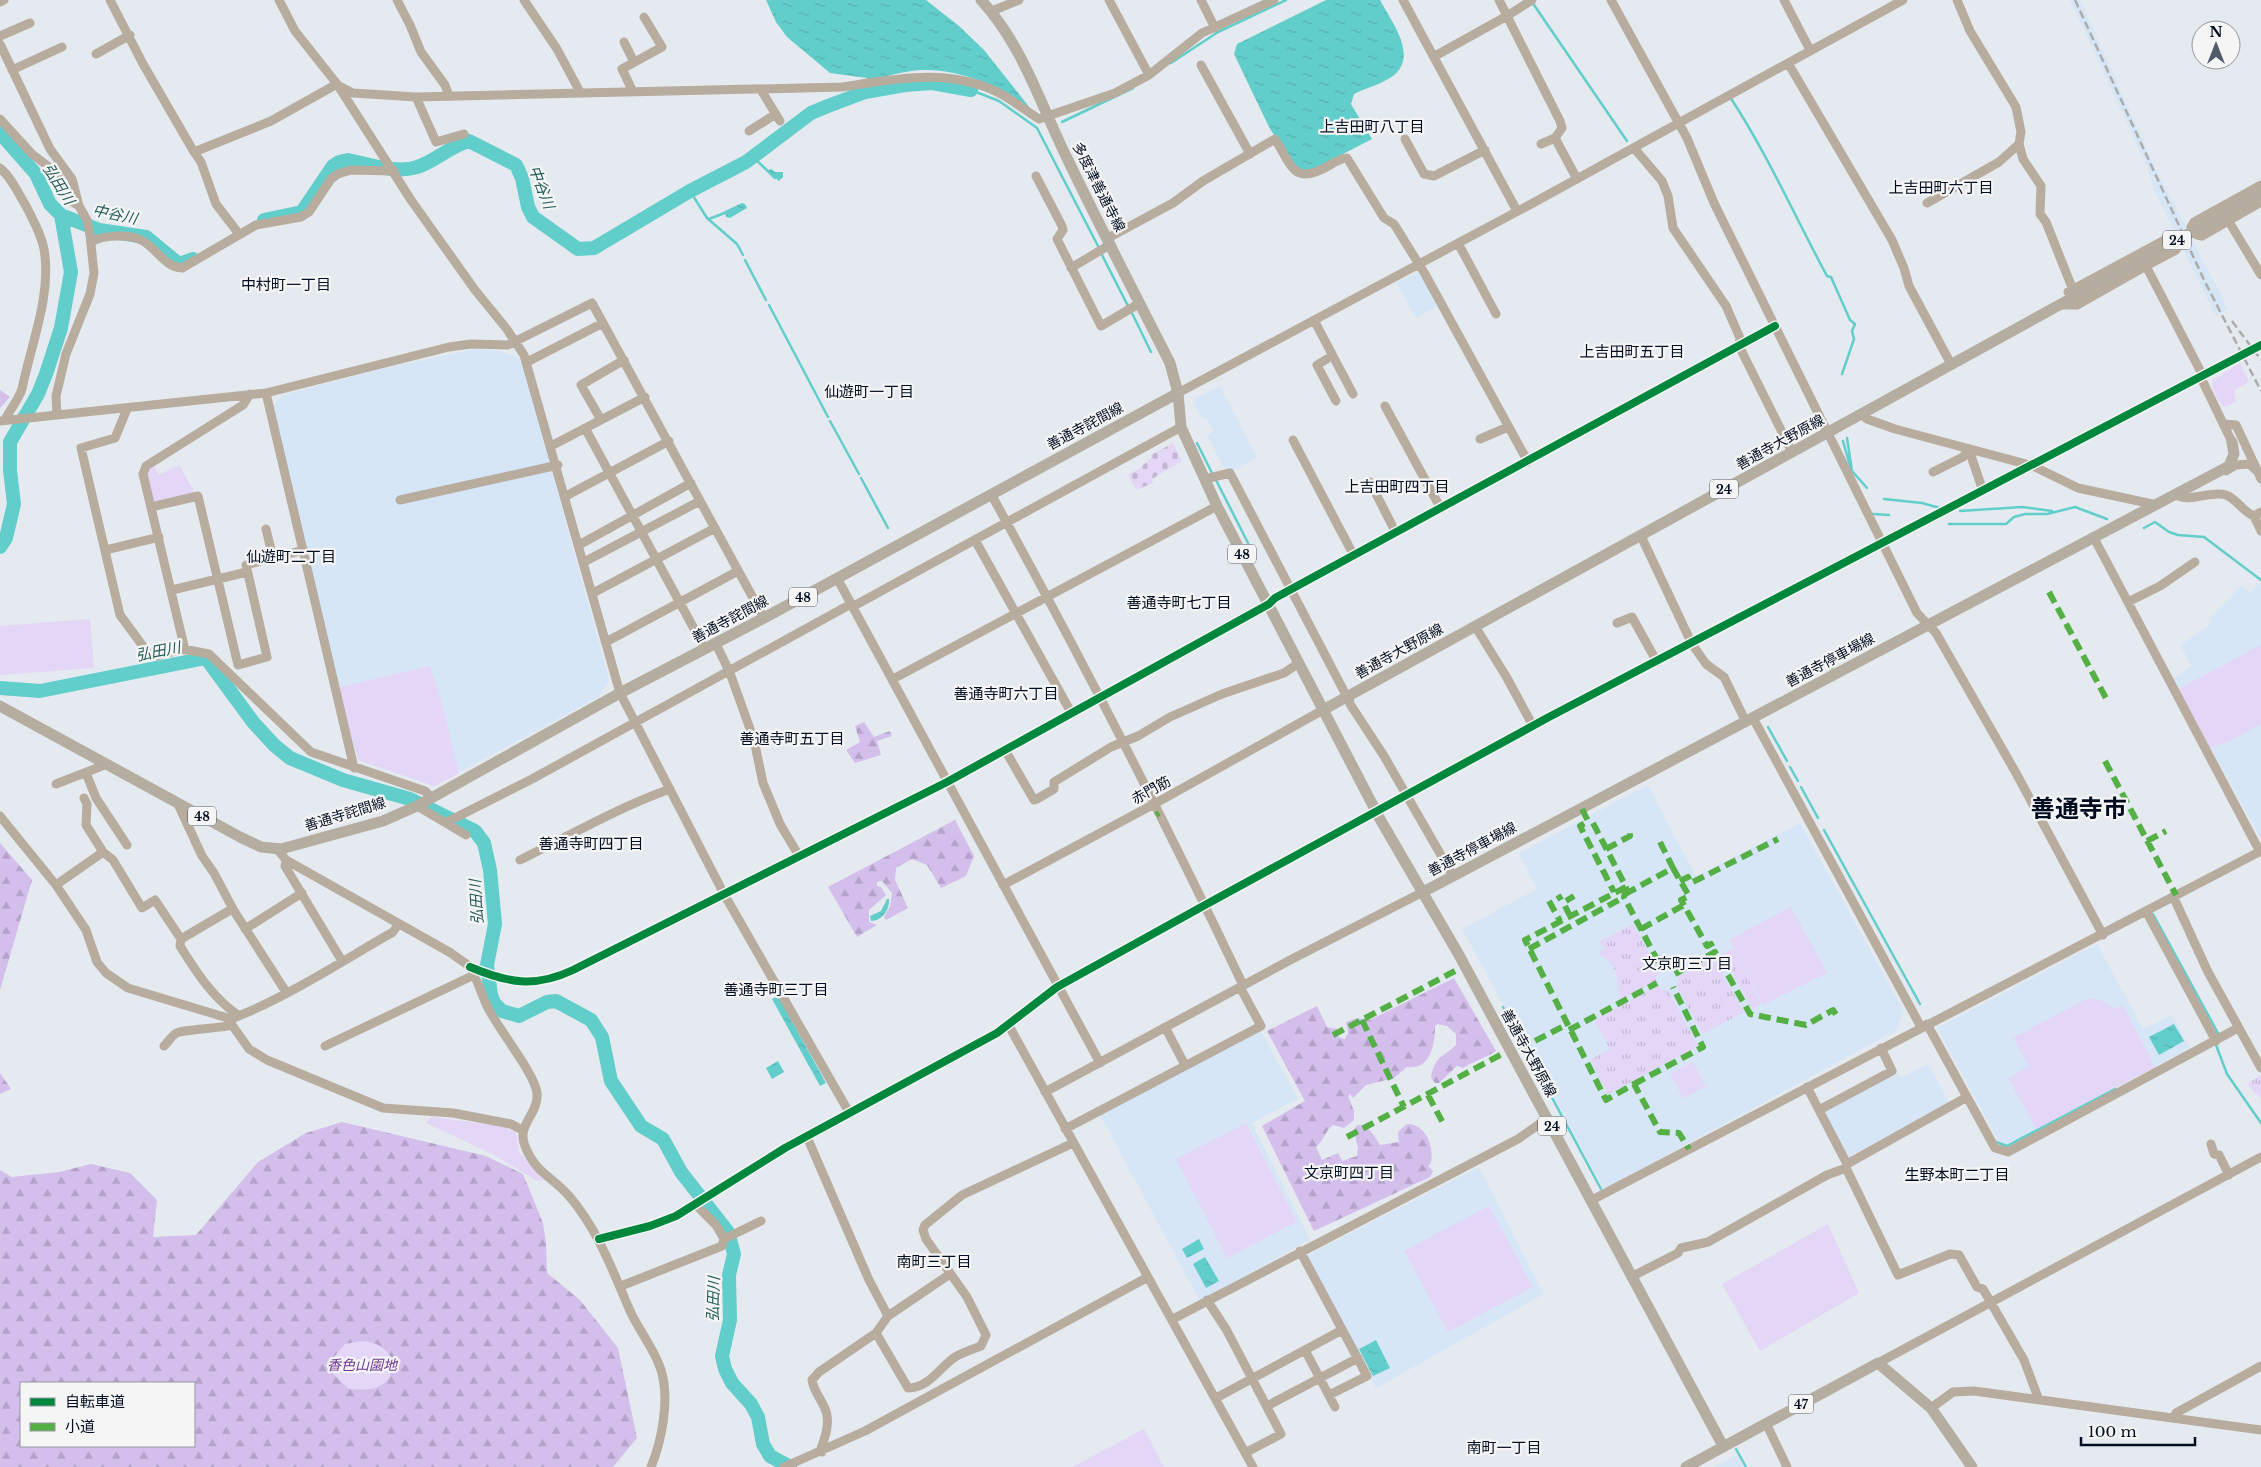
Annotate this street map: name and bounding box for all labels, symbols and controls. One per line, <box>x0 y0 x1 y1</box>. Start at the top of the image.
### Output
north arrow <box>2191 20 2241 70</box>
text: N <box>2209 23 2223 41</box>
district label: 上吉田町八丁目 <box>1319 117 1425 136</box>
street label: 多度津善通寺線 <box>1069 139 1129 235</box>
water label: 弘田川 <box>39 160 80 210</box>
water label: 中谷川 <box>525 163 560 213</box>
district label: 上吉田町六丁目 <box>1888 178 1994 197</box>
water label: 中谷川 <box>91 200 141 228</box>
road number: 24 <box>2163 230 2191 250</box>
district label: 中村町一丁目 <box>241 275 331 294</box>
district label: 上吉田町五丁目 <box>1579 342 1685 361</box>
district label: 仙遊町一丁目 <box>824 382 914 401</box>
street label: 善通寺詫間線 <box>1044 398 1126 454</box>
street label: 善通寺大野原線 <box>1733 410 1827 474</box>
district label: 上吉田町四丁目 <box>1344 477 1450 496</box>
road number: 24 <box>1710 479 1738 498</box>
road number: 48 <box>1228 544 1256 564</box>
district label: 仙遊町二丁目 <box>246 547 336 566</box>
road number: 48 <box>789 588 817 606</box>
street label: 善通寺詫間線 <box>689 591 771 647</box>
district label: 善通寺町七丁目 <box>1126 593 1232 612</box>
street label: 善通寺大野原線 <box>1352 619 1446 683</box>
street label: 善通寺停車場線 <box>1783 629 1877 691</box>
water label: 弘田川 <box>134 637 184 665</box>
district label: 善通寺町六丁目 <box>953 684 1059 703</box>
district label: 善通寺町五丁目 <box>739 729 845 748</box>
street label: 赤門筋 <box>1128 772 1174 808</box>
street label: 善通寺詫間線 <box>302 793 388 835</box>
district label: 善通寺市 <box>2031 794 2127 823</box>
road number: 48 <box>188 806 216 826</box>
street label: 善通寺停車場線 <box>1425 818 1519 880</box>
district label: 善通寺町四丁目 <box>538 834 644 853</box>
water label: 弘田川 <box>465 877 487 925</box>
district label: 文京町三丁目 <box>1642 954 1732 973</box>
district label: 善通寺町三丁目 <box>723 980 829 999</box>
street label: 善通寺大野原線 <box>1497 1006 1561 1100</box>
road number: 24 <box>1538 1116 1566 1136</box>
district label: 文京町四丁目 <box>1304 1163 1394 1182</box>
district label: 生野本町二丁目 <box>1904 1165 2010 1184</box>
district label: 南町三丁目 <box>896 1252 972 1271</box>
water label: 弘田川 <box>703 1274 723 1322</box>
park label: 香色山園地 <box>327 1356 399 1374</box>
legend <box>20 1382 195 1447</box>
text: 自転車道 <box>65 1392 125 1411</box>
road number: 47 <box>1788 1395 1814 1414</box>
scale bar <box>2081 1414 2195 1446</box>
text: 小道 <box>65 1417 95 1436</box>
text: 100 m <box>2088 1422 2137 1441</box>
district label: 南町一丁目 <box>1466 1438 1542 1457</box>

